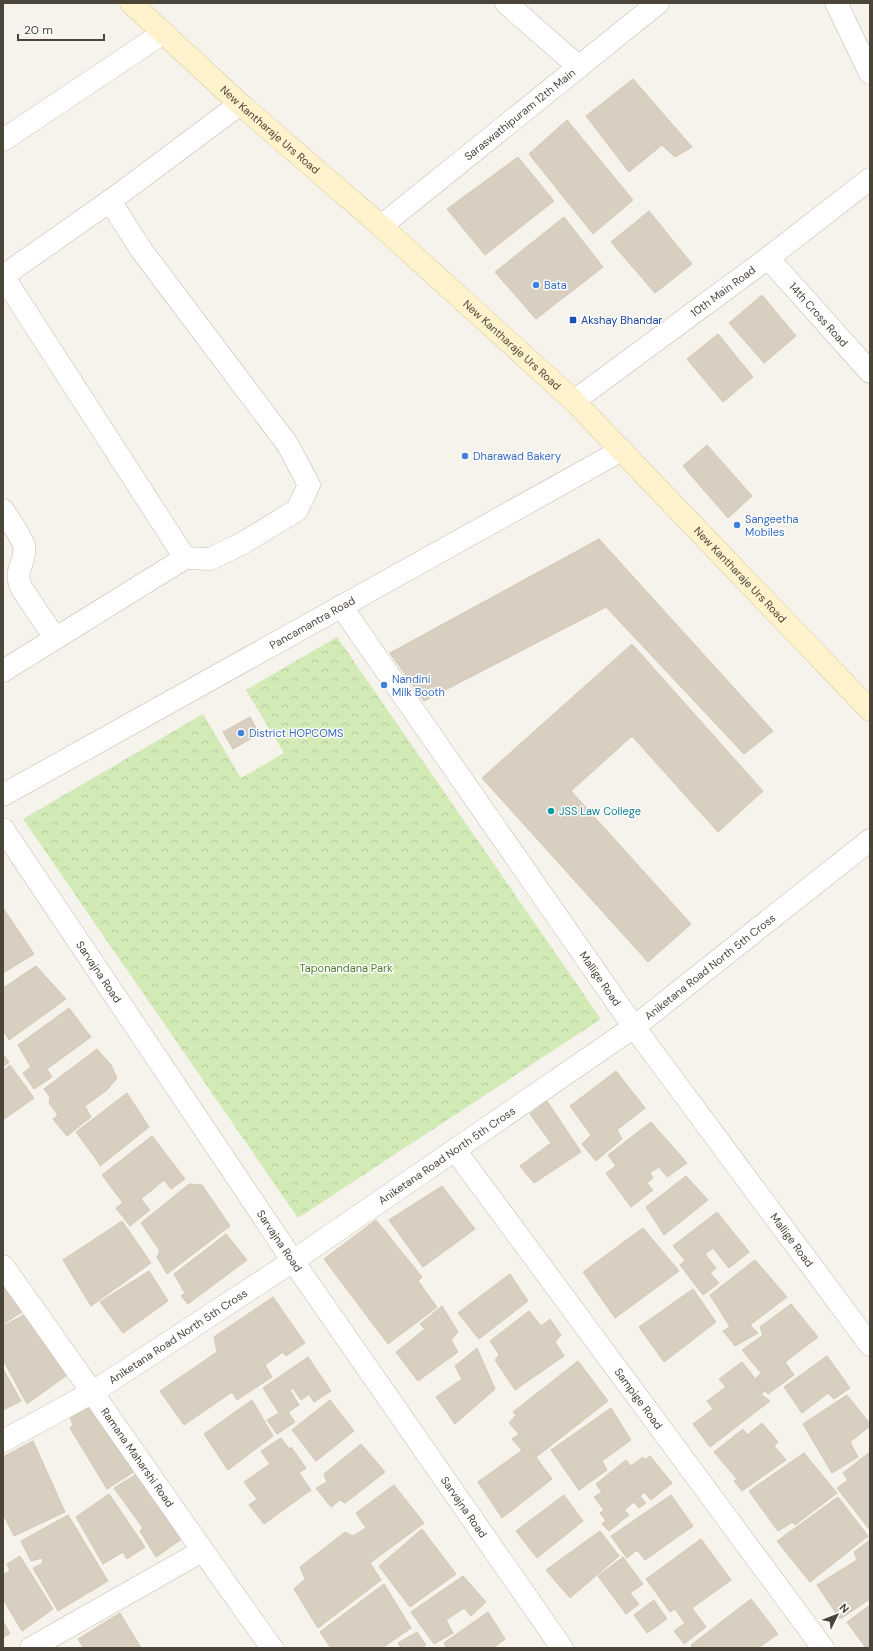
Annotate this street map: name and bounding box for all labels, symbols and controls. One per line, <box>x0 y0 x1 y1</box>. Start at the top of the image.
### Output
scale bar <box>18 16 104 42</box>
text: 20 m <box>24 22 53 38</box>
street label: Saraswathipuram 12th Main <box>461 65 578 163</box>
street label: New Kantharaje Urs Road <box>217 82 323 177</box>
street label: 10th Main Road <box>688 263 758 320</box>
place label: Bata <box>544 278 567 292</box>
marker: Bata <box>531 280 541 290</box>
street label: 14th Cross Road <box>786 280 851 350</box>
street label: New Kantharaje Urs Road <box>460 297 564 393</box>
place label: Akshay Bhandar <box>581 313 662 327</box>
marker: Akshay Bhandar <box>568 315 578 325</box>
place label: Dharawad Bakery <box>473 449 561 463</box>
marker: Dharawad Bakery <box>460 451 470 461</box>
place label: Sangeetha Mobiles <box>745 512 799 539</box>
marker: Sangeetha Mobiles <box>732 520 742 530</box>
street label: New Kantharaje Urs Road <box>691 524 790 626</box>
street label: Pancamantra Road <box>267 593 358 652</box>
place label: Nandini Milk Booth <box>392 672 445 699</box>
marker: Nandini Milk Booth <box>379 680 389 690</box>
place label: District HOPCOMS <box>249 726 343 740</box>
marker: District HOPCOMS <box>236 728 246 738</box>
place label: JSS Law College <box>559 804 641 818</box>
marker: JSS Law College <box>546 806 556 816</box>
street label: Aniketana Road North 5th Cross <box>642 911 778 1023</box>
street label: Sarvajna Road <box>73 938 125 1005</box>
street label: Mallige Road <box>576 949 624 1009</box>
park label: Taponandana Park <box>299 961 393 975</box>
street label: Aniketana Road North 5th Cross <box>376 1104 518 1207</box>
street label: Sarvajna Road <box>254 1207 305 1274</box>
street label: Mallige Road <box>767 1210 817 1270</box>
street label: Aniketana Road North 5th Cross <box>106 1286 250 1387</box>
street label: Sampige Road <box>611 1365 666 1432</box>
street label: Ramana Maharshi Road <box>98 1405 177 1510</box>
street label: Sarvajna Road <box>438 1474 490 1541</box>
north arrow <box>817 1595 857 1635</box>
text: N <box>836 1600 852 1616</box>

